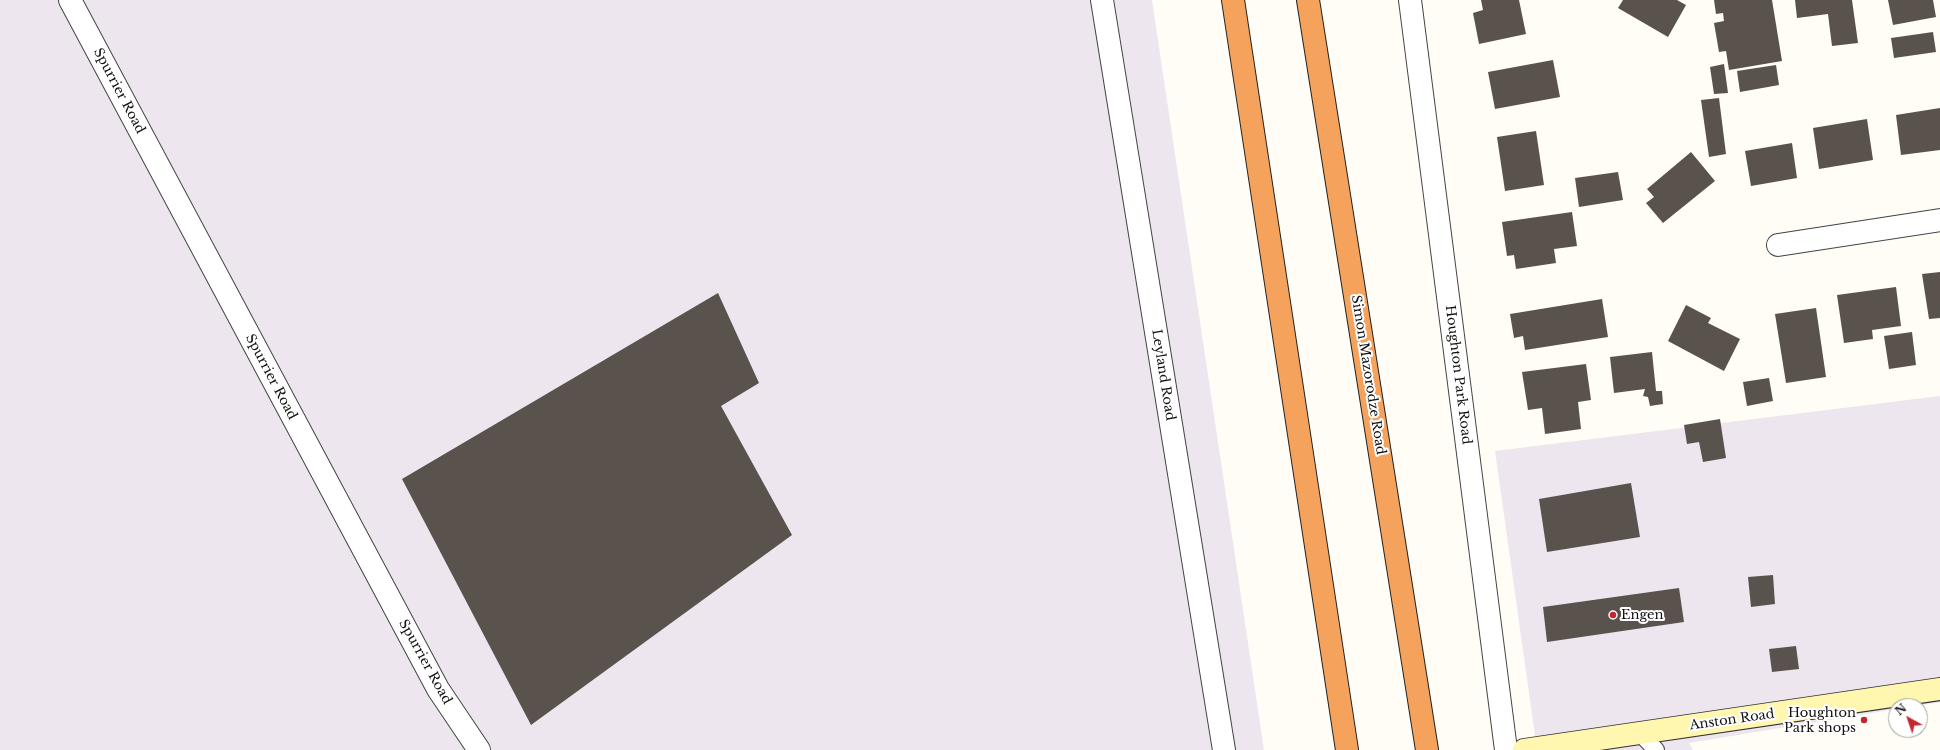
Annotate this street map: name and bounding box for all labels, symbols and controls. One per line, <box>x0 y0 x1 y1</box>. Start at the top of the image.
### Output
street label: Spurrier Road <box>90 46 148 136</box>
street label: Simon Mazorodze Road <box>1348 294 1388 456</box>
street label: Houghton Park Road <box>1442 304 1474 446</box>
street label: Leyland Road <box>1148 328 1178 422</box>
street label: Spurrier Road <box>242 332 300 422</box>
place label: Engen <box>1621 607 1664 623</box>
marker: Engen <box>1608 610 1618 620</box>
street label: Spurrier Road <box>395 617 455 707</box>
north arrow <box>1888 698 1928 738</box>
text: N <box>1892 701 1909 718</box>
place label: Houghton Park shops <box>1784 705 1856 736</box>
street label: Anston Road <box>1689 706 1775 734</box>
marker: Houghton Park shops <box>1859 715 1869 725</box>

